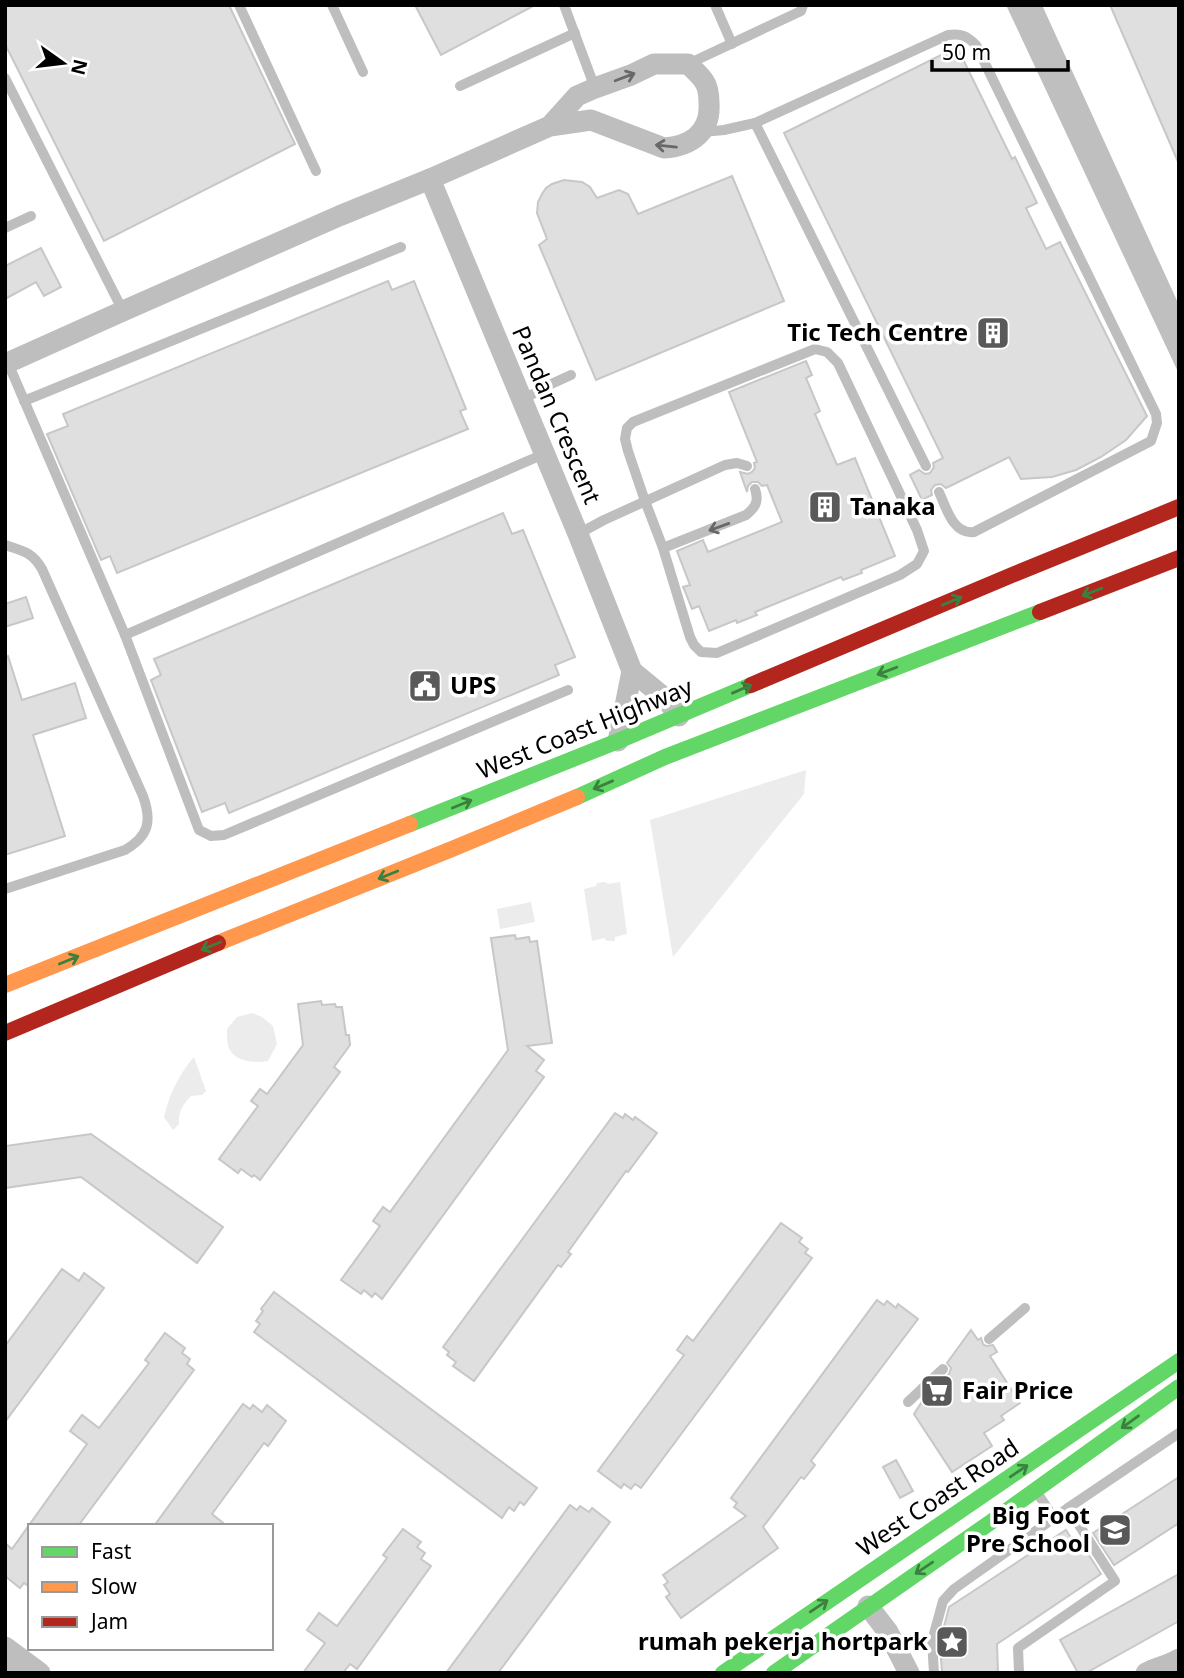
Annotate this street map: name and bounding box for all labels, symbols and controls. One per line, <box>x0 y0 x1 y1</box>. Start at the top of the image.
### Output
north arrow <box>28 28 98 98</box>
scale bar <box>932 28 1068 72</box>
text: 50 m <box>942 38 991 66</box>
text: N <box>65 56 94 78</box>
one-way arrow <box>614 69 636 82</box>
one-way arrow <box>655 139 678 152</box>
building icon: Tic Tech Centre <box>974 314 1012 352</box>
place label: Tic Tech Centre <box>787 315 968 348</box>
street label: Pandan Crescent <box>505 320 610 509</box>
building icon: Tanaka <box>806 488 844 526</box>
place label: Tanaka <box>850 489 936 522</box>
one-way arrow <box>709 521 731 534</box>
one-way arrow <box>1081 587 1103 600</box>
one-way arrow <box>941 593 962 606</box>
one-way arrow <box>877 666 898 679</box>
public building icon: UPS <box>406 667 444 705</box>
place label: UPS <box>450 668 496 701</box>
street label: West Coast Highway <box>472 669 698 786</box>
one-way arrow <box>731 682 753 695</box>
one-way arrow <box>593 780 614 793</box>
one-way arrow <box>451 796 473 809</box>
one-way arrow <box>377 869 399 882</box>
one-way arrow <box>201 940 222 953</box>
one-way arrow <box>57 952 79 965</box>
supermarket icon: Fair Price <box>918 1372 956 1410</box>
place label: Fair Price <box>962 1373 1073 1406</box>
one-way arrow <box>1121 1415 1140 1429</box>
street label: West Coast Road <box>850 1430 1025 1563</box>
one-way arrow <box>1009 1464 1028 1479</box>
place label: Big Foot Pre School <box>966 1498 1090 1559</box>
school or university icon: Big Foot Pre School <box>1096 1511 1134 1549</box>
legend <box>28 1524 273 1650</box>
text: Fast <box>91 1537 132 1565</box>
one-way arrow <box>915 1561 934 1575</box>
text: Slow <box>91 1572 137 1600</box>
one-way arrow <box>809 1599 828 1613</box>
text: Jam <box>89 1607 128 1635</box>
place icon: rumah pekerja hortpark <box>933 1623 971 1661</box>
place label: rumah pekerja hortpark <box>638 1624 928 1657</box>

